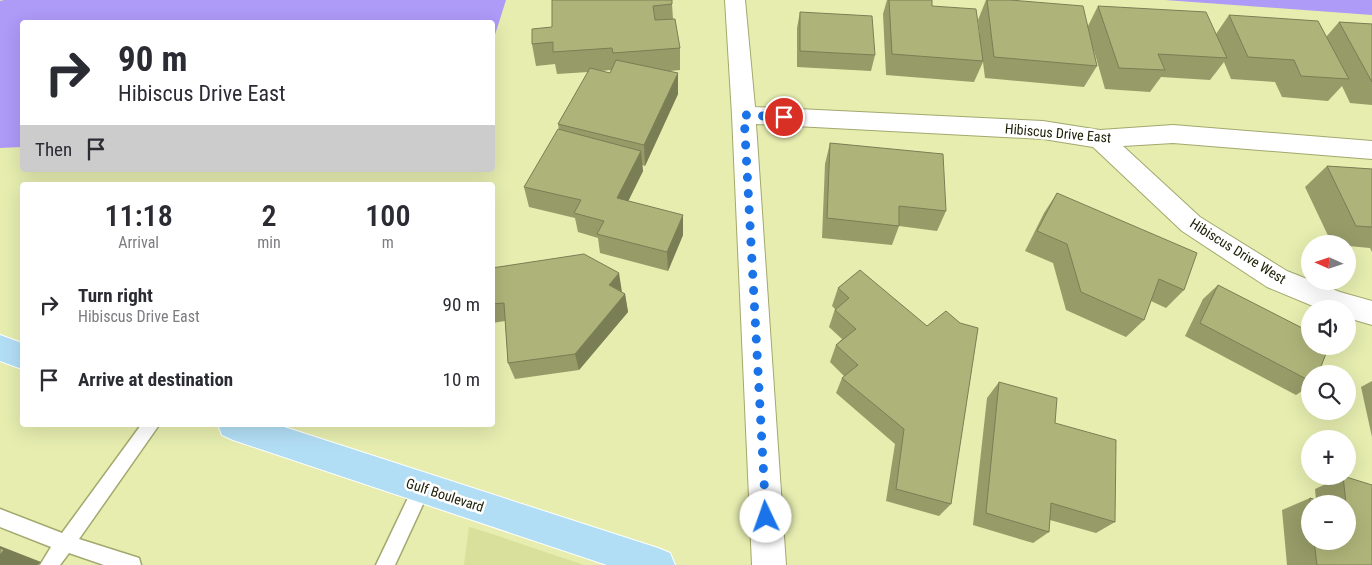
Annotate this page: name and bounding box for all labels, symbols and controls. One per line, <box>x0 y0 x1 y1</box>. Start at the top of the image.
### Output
text: 90 m <box>118 39 187 80</box>
icon: right <box>35 40 100 105</box>
text: Hibiscus Drive East <box>118 81 285 106</box>
pin <box>763 96 805 138</box>
icon: arrive <box>770 103 798 131</box>
street label: Hibiscus Drive East <box>1004 120 1112 146</box>
icon: arrive <box>82 135 110 163</box>
text: Then <box>35 138 72 161</box>
text: 11:18 <box>104 198 173 233</box>
text: 2 <box>261 198 277 233</box>
text: 100 <box>365 198 410 233</box>
street label: Hibiscus Drive West <box>1187 215 1289 287</box>
text: Arrival <box>118 233 159 252</box>
text: min <box>257 233 281 252</box>
text: m <box>382 233 394 252</box>
north arrow <box>1301 235 1356 290</box>
map controls <box>1301 235 1356 550</box>
text: Turn right <box>78 284 153 307</box>
icon: right <box>35 291 63 319</box>
text: 90 m <box>443 293 480 316</box>
button: sound <box>1301 300 1356 355</box>
text: Hibiscus Drive East <box>78 307 200 326</box>
button: search <box>1301 365 1356 420</box>
icon: arrive <box>35 366 63 394</box>
text: Arrive at destination <box>78 368 233 391</box>
text: 10 m <box>443 368 480 391</box>
button: + <box>1301 430 1356 485</box>
street label: Gulf Boulevard <box>404 475 486 515</box>
position arrow <box>739 490 791 542</box>
button: − <box>1301 495 1356 550</box>

